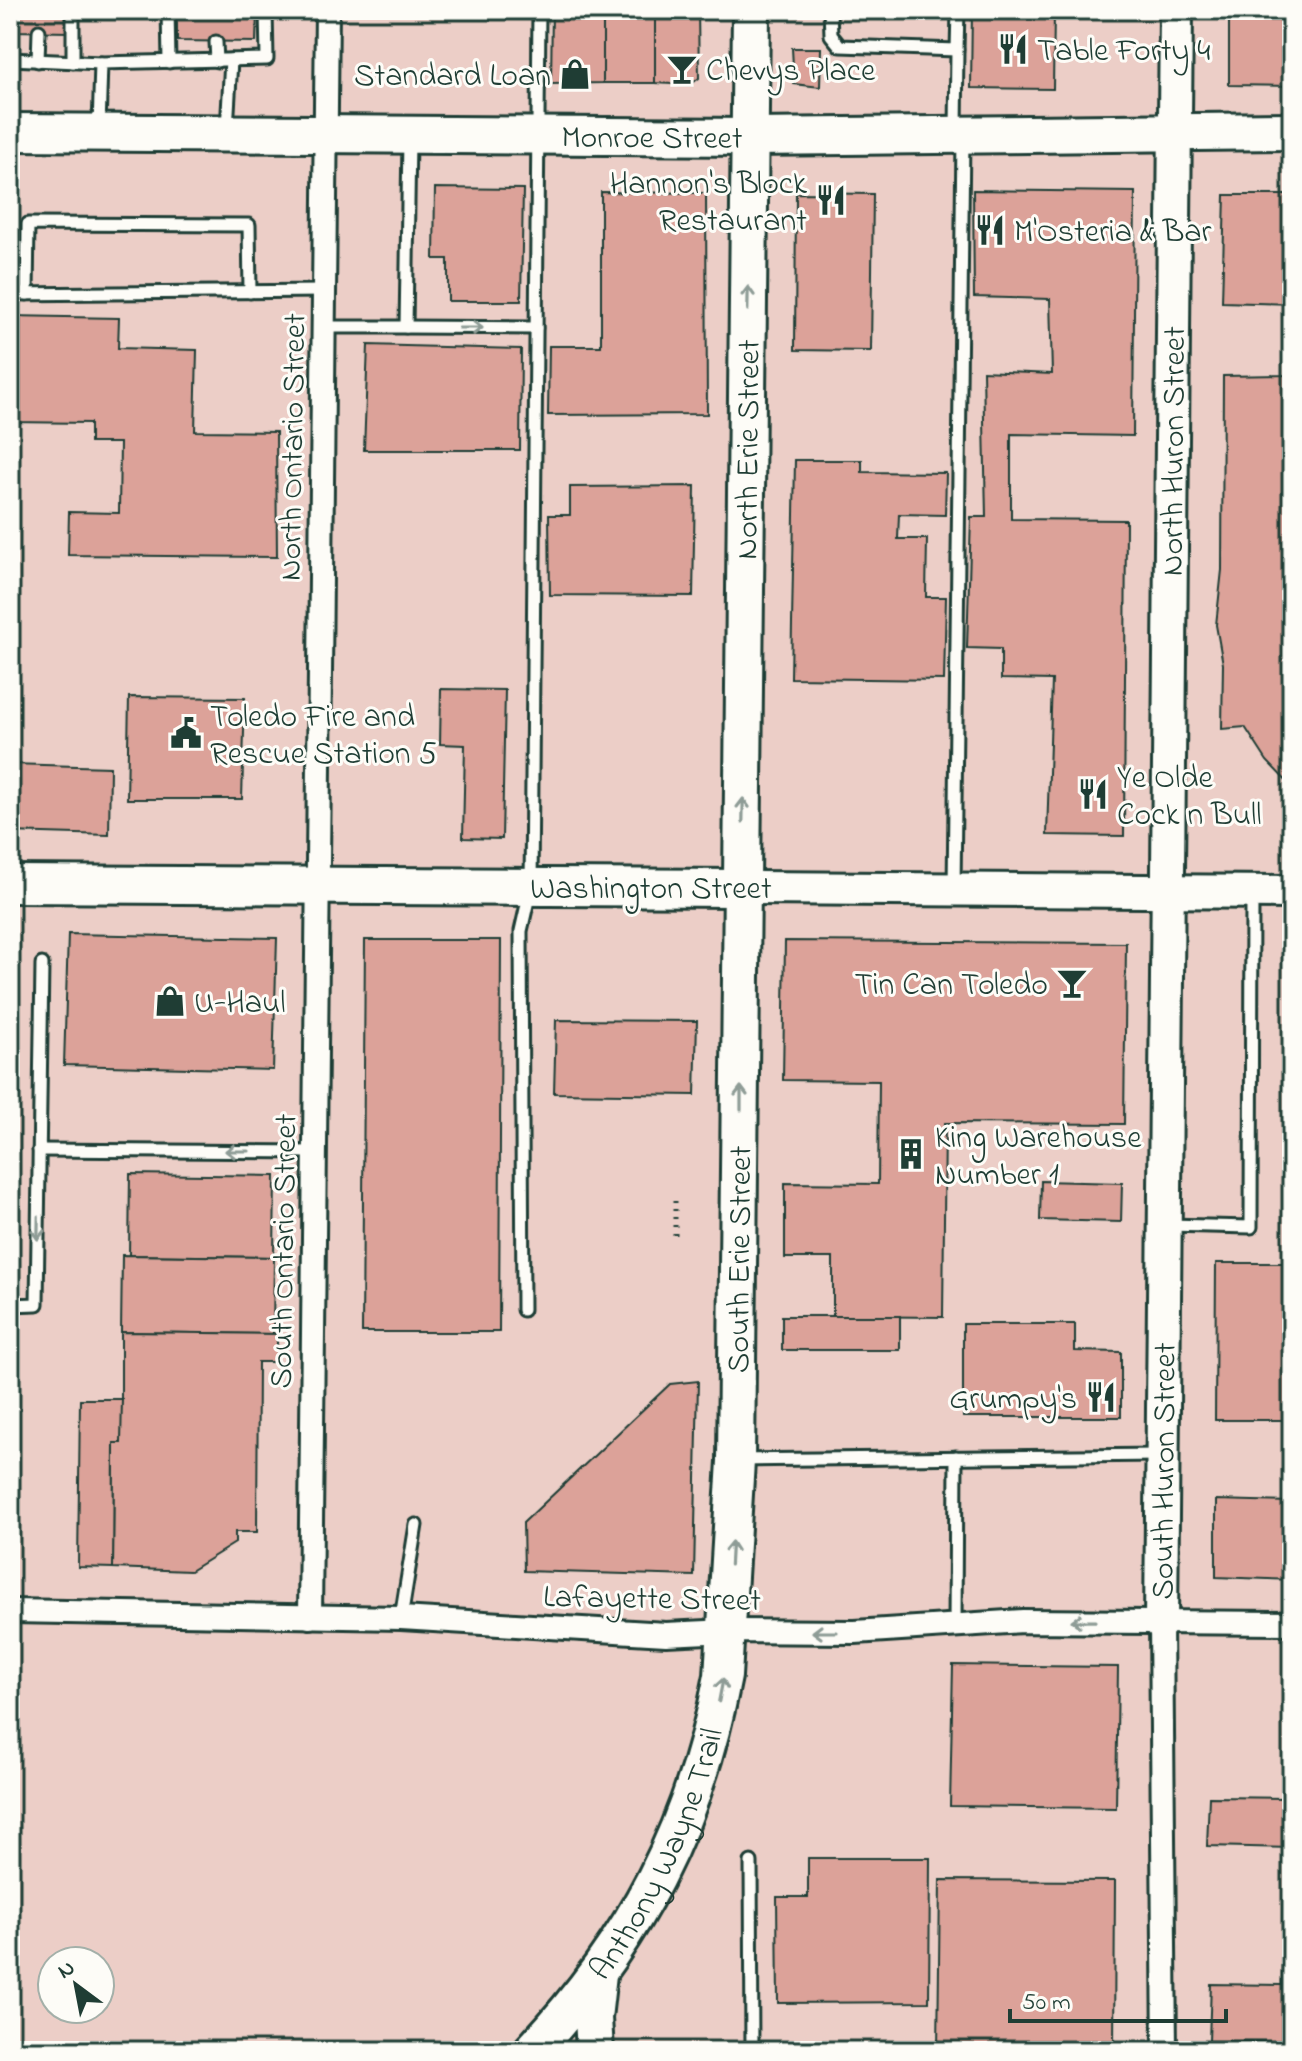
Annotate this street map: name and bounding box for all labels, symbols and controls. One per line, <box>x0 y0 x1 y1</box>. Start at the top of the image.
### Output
place label: Table Forty 4 <box>1037 29 1210 76</box>
restaurant icon: Table Forty 4 <box>996 32 1030 66</box>
place label: Chevys Place <box>706 49 876 96</box>
bar icon: Chevys Place <box>665 52 699 86</box>
place label: Standard Loan <box>354 54 551 101</box>
shop icon: Standard Loan <box>558 57 592 91</box>
street label: Monroe Street <box>561 116 743 164</box>
place label: Hannon's Block Restaurant <box>610 162 808 246</box>
restaurant icon: Hannon's Block Restaurant <box>814 183 848 217</box>
place label: M'Osteria & Bar <box>1014 210 1212 257</box>
restaurant icon: M'Osteria & Bar <box>973 213 1007 247</box>
one-way arrow <box>740 285 756 312</box>
street label: North Ontario Street <box>269 312 320 581</box>
one-way arrow <box>457 320 484 336</box>
street label: North Huron Street <box>1151 326 1200 576</box>
street label: North Erie Street <box>725 339 775 560</box>
place label: Toledo Fire and Rescue Station 5 <box>210 695 437 779</box>
public building icon: Toledo Fire and Rescue Station 5 <box>169 716 203 750</box>
place label: Ye Olde Cock n Bull <box>1117 756 1262 840</box>
restaurant icon: Ye Olde Cock n Bull <box>1076 777 1110 811</box>
one-way arrow <box>735 797 751 824</box>
street label: Washington Street <box>530 867 772 914</box>
place label: Tin Can Toledo <box>854 963 1048 1010</box>
bar icon: Tin Can Toledo <box>1055 966 1089 1000</box>
place label: U-Haul <box>194 981 286 1028</box>
shop icon: U-Haul <box>153 984 187 1018</box>
one-way arrow <box>733 1085 749 1112</box>
street label: South Ontario Street <box>260 1113 311 1389</box>
place label: King Warehouse Number 1 <box>935 1116 1142 1200</box>
building icon: King Warehouse Number 1 <box>894 1137 928 1171</box>
one-way arrow <box>224 1143 251 1159</box>
street label: South Erie Street <box>717 1145 766 1373</box>
one-way arrow <box>30 1214 45 1241</box>
street label: South Huron Street <box>1141 1342 1191 1600</box>
place label: Grumpy's <box>949 1377 1077 1424</box>
restaurant icon: Grumpy's <box>1084 1380 1118 1414</box>
one-way arrow <box>724 1540 739 1567</box>
street label: Lafayette Street <box>543 1575 762 1626</box>
one-way arrow <box>1070 1614 1097 1629</box>
one-way arrow <box>811 1624 838 1640</box>
one-way arrow <box>714 1677 729 1703</box>
street label: Anthony Wayne Trail <box>579 1724 738 1991</box>
north arrow <box>36 1945 116 2025</box>
text: N <box>52 1953 82 1988</box>
scale bar <box>1010 1973 1226 2023</box>
text: 50 m <box>1022 1986 1071 2021</box>

